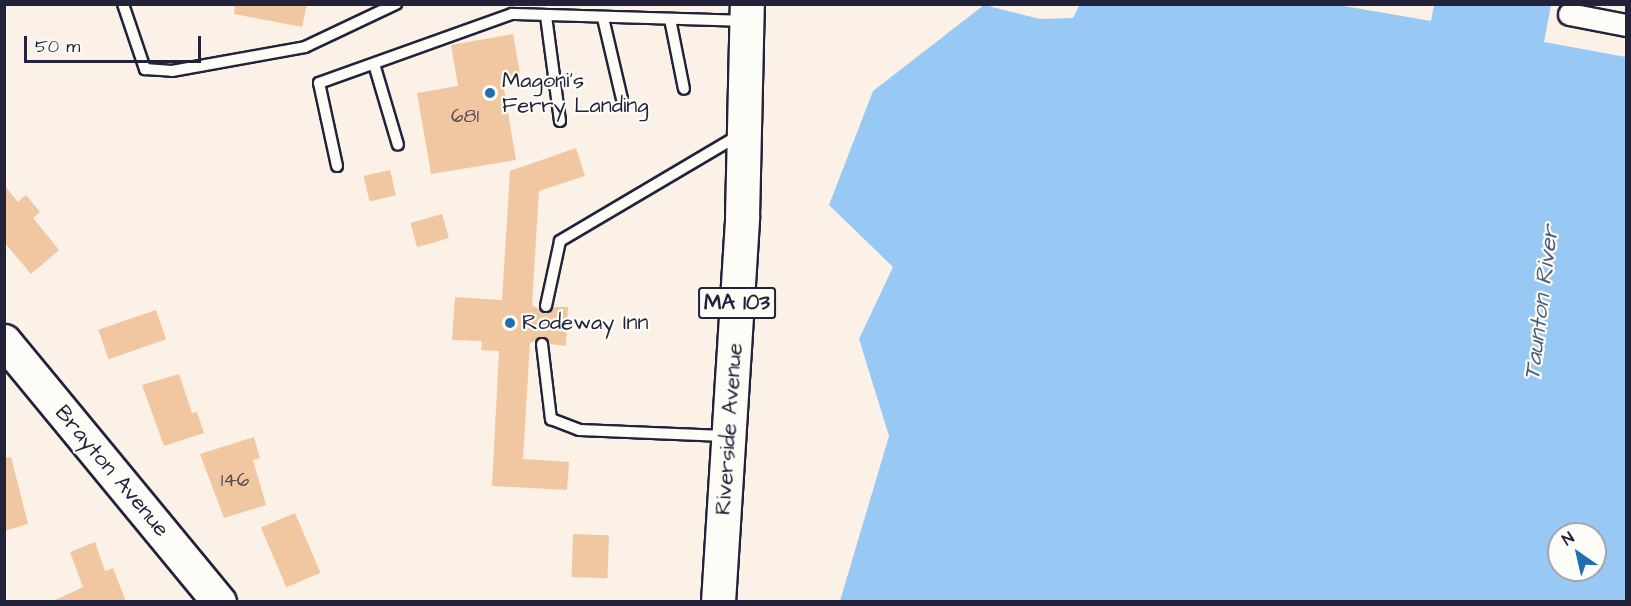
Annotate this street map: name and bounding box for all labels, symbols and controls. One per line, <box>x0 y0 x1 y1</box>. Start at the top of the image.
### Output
scale bar <box>27 24 204 62</box>
text: 50 m <box>35 34 80 59</box>
place label: Magoni's Ferry Landing <box>502 67 649 118</box>
marker: Magoni's Ferry Landing <box>483 86 497 100</box>
house number: 681 <box>451 104 479 128</box>
water label: Taunton River <box>1518 224 1566 382</box>
road number: MA 103 <box>698 285 776 321</box>
place label: Rodeway Inn <box>522 310 648 336</box>
marker: Rodeway Inn <box>503 316 517 330</box>
street label: Riverside Avenue <box>710 342 748 516</box>
street label: Brayton Avenue <box>49 400 175 542</box>
house number: 146 <box>221 468 249 492</box>
north arrow <box>1547 522 1607 582</box>
text: N <box>1558 527 1578 551</box>

